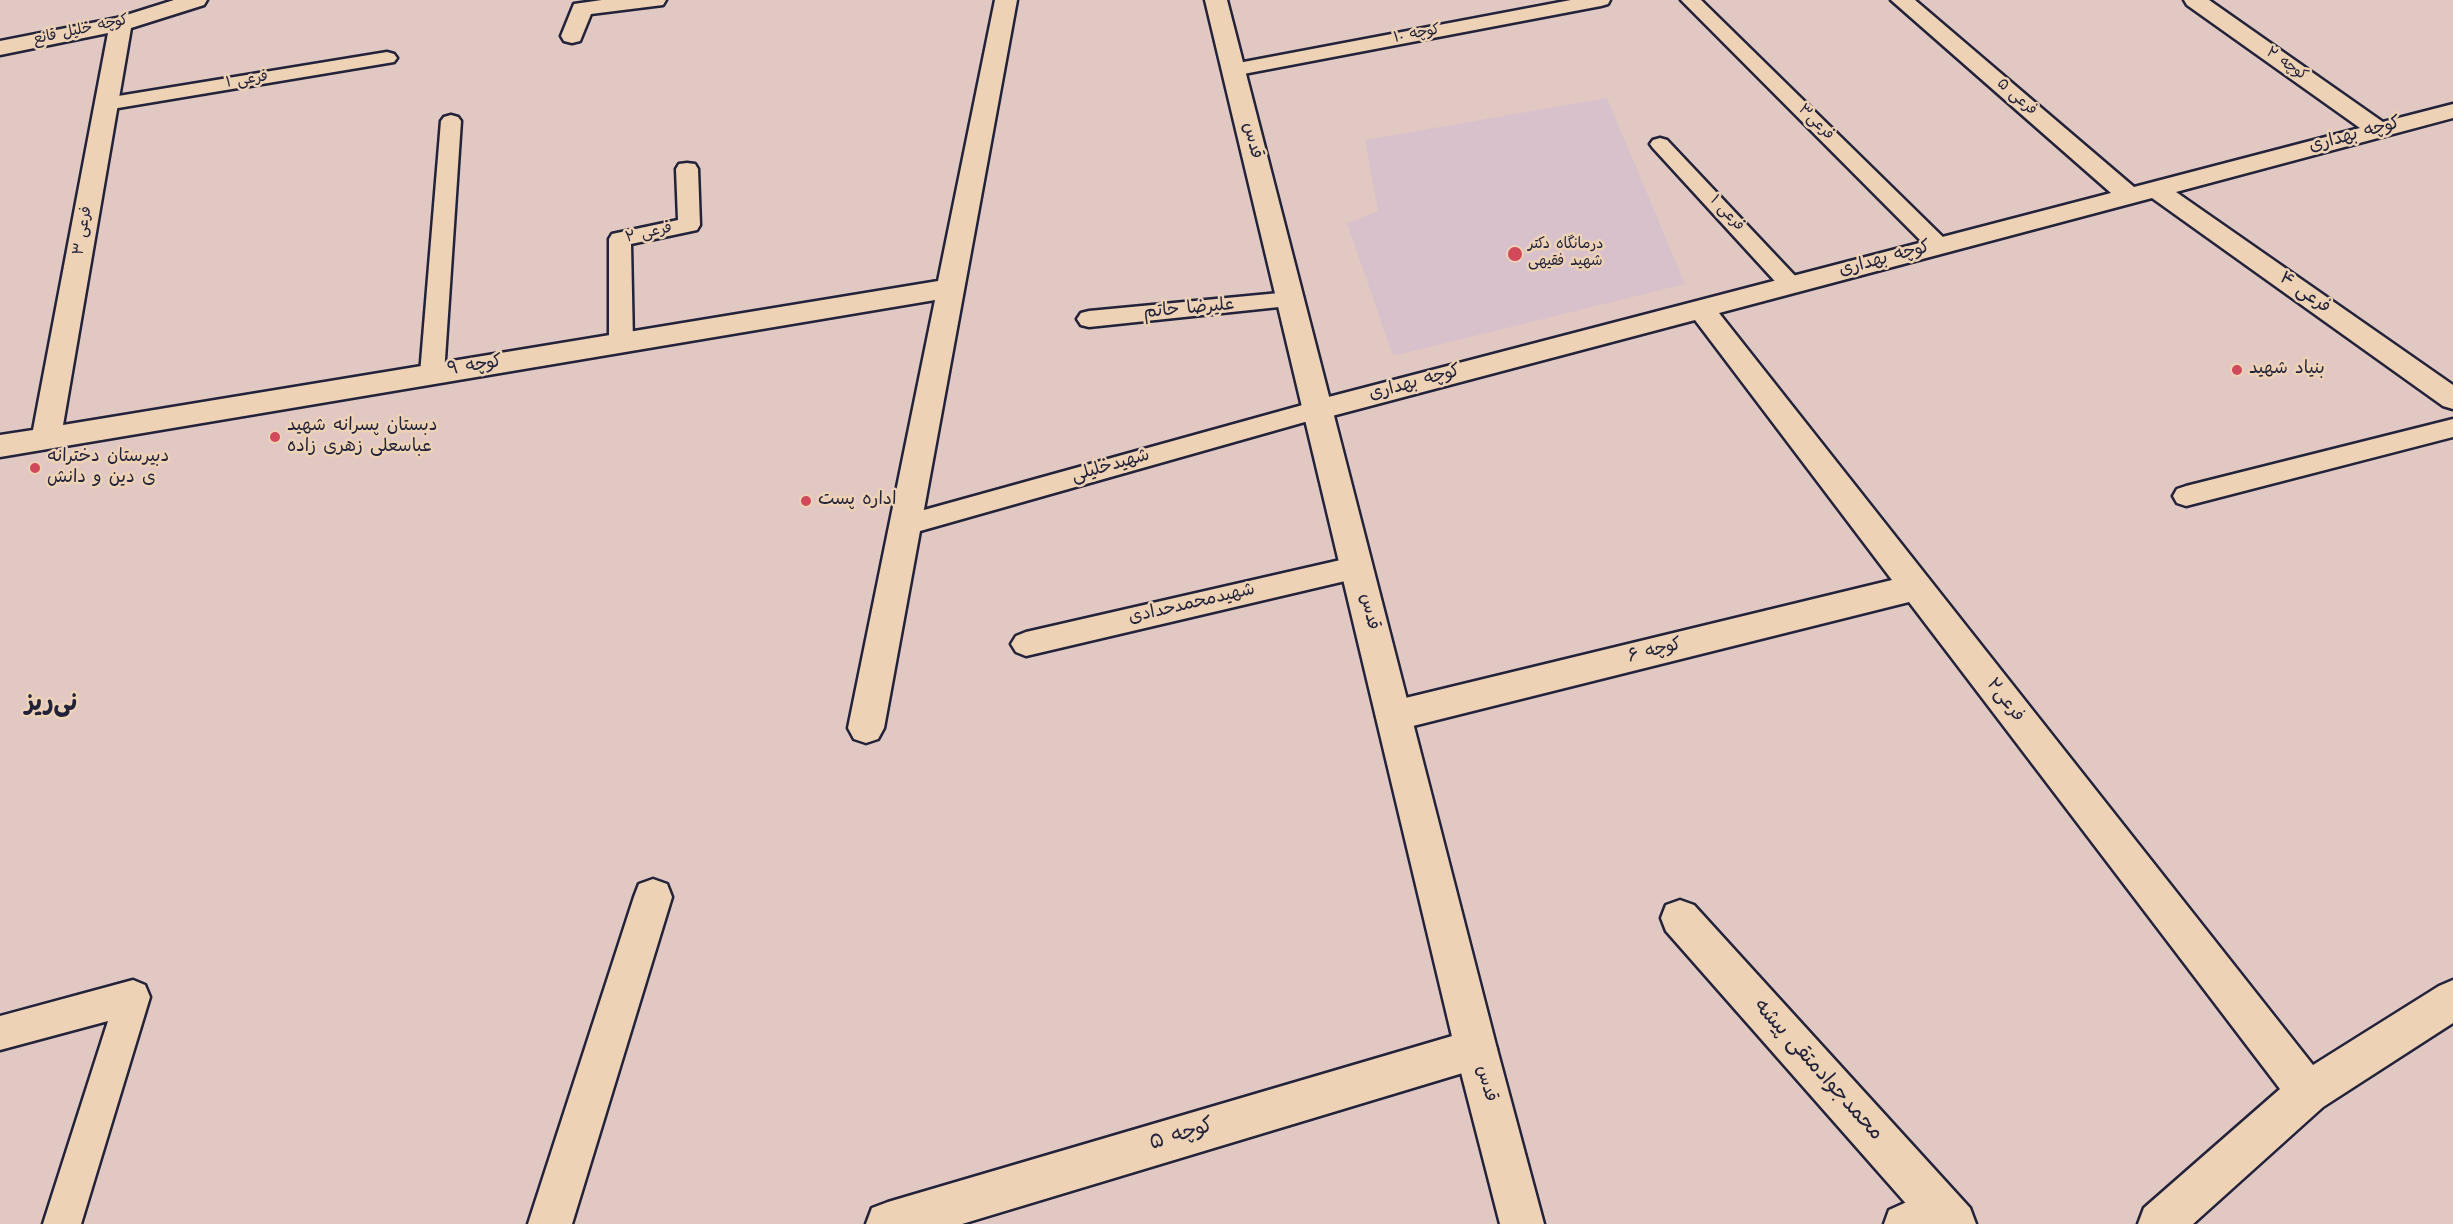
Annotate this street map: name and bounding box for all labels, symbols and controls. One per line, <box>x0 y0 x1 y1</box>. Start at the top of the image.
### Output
street label: کوچه خلیل قانع <box>32 12 130 50</box>
street label: کوچه ۱۰ <box>1392 22 1442 48</box>
street label: کوچه ۲ <box>2262 44 2310 86</box>
street label: فرعی ۱ <box>225 69 269 93</box>
street label: فرعی ۵ <box>1992 76 2040 120</box>
street label: فرعی۳ <box>1793 101 1837 145</box>
street label: کوچه بهداری <box>2307 113 2403 159</box>
street label: قدس <box>1236 120 1266 162</box>
street label: فرعی ۱ <box>1705 192 1747 236</box>
street label: فرعی ۳ <box>71 205 97 257</box>
street label: فرعی ۲ <box>624 220 674 248</box>
place label: درمانگاه دکتر شهید فقیهی <box>1528 236 1604 271</box>
street label: کوچه بهداری <box>1837 237 1933 283</box>
marker: درمانگاه دکتر شهید فقیهی <box>1506 245 1524 263</box>
street label: فرعی ۴ <box>2274 269 2334 319</box>
street label: علیرضا حاتم <box>1143 295 1235 325</box>
street label: کوچه ۹ <box>446 352 504 382</box>
place label: بنیاد شهید <box>2249 359 2325 381</box>
street label: کوچه بهداری <box>1367 361 1463 407</box>
marker: بنیاد شهید <box>2230 363 2244 377</box>
place label: دبستان پسرانه شهید عباسعلی زهری زاده <box>287 416 437 458</box>
marker: دبستان پسرانه شهید عباسعلی زهری زاده <box>268 430 282 444</box>
street label: شهیدخلیلی <box>1069 446 1153 488</box>
place label: دبیرستان دخترانه ی دین و دانش <box>47 447 169 490</box>
marker: دبیرستان دخترانه ی دین و دانش <box>28 461 42 475</box>
place label: اداره پست <box>818 490 897 512</box>
marker: اداره پست <box>799 494 813 508</box>
street label: شهیدمحمدحدادی <box>1127 580 1257 630</box>
street label: قدس <box>1353 592 1383 632</box>
street label: کوچه ۶ <box>1626 635 1684 669</box>
street label: فرعی۲ <box>1980 675 2028 727</box>
district label: نی‌ریز <box>25 692 77 720</box>
street label: محمدجوادمتقی پیشه <box>1747 995 1887 1147</box>
street label: قدس <box>1470 1063 1500 1105</box>
street label: کوچه ۵ <box>1147 1114 1217 1158</box>

